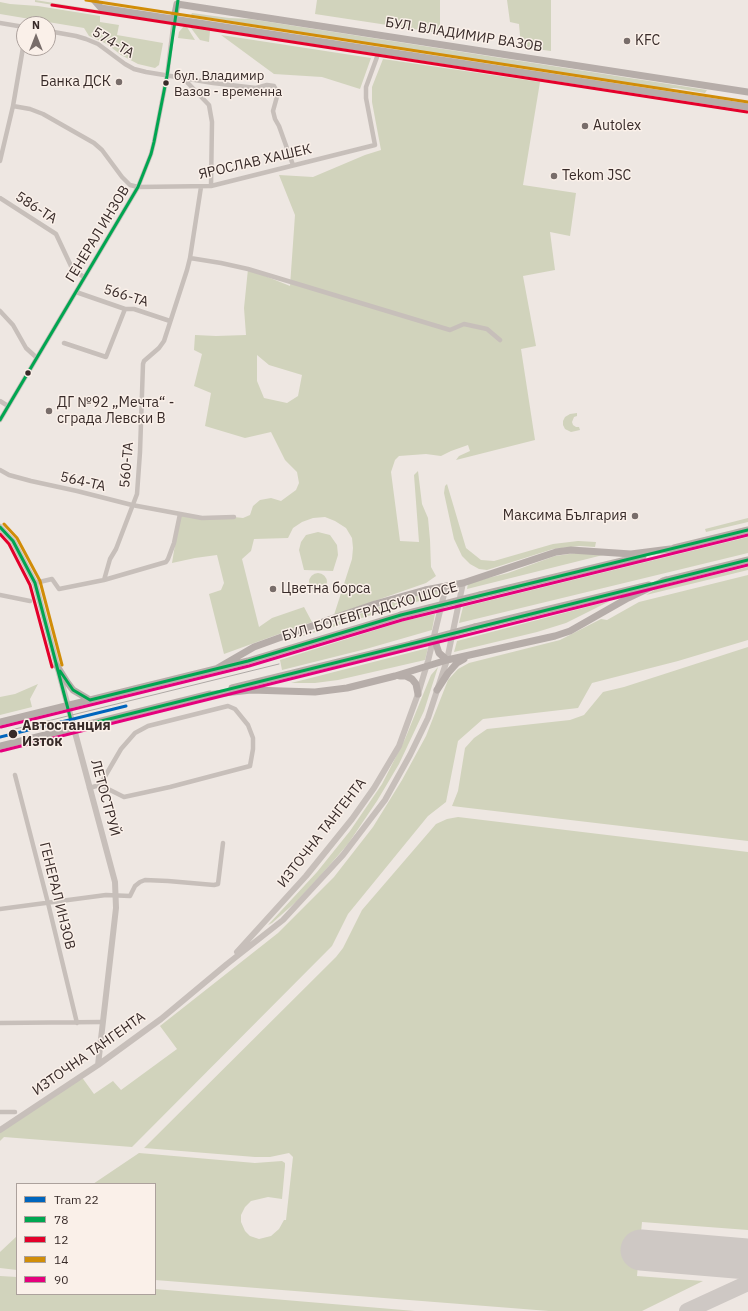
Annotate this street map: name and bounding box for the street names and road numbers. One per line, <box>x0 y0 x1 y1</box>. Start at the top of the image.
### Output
street label: БУЛ. ВЛАДИМИР ВАЗОВ <box>384 14 544 56</box>
street label: 574-ТА <box>89 24 137 62</box>
street label: ЯРОСЛАВ ХАШЕК <box>197 141 313 183</box>
street label: ГЕНЕРАЛ ИНЗОВ <box>62 182 134 286</box>
street label: 586-ТА <box>12 188 60 228</box>
street label: 566-ТА <box>101 281 151 311</box>
street label: 560-ТА <box>117 441 137 489</box>
street label: 564-ТА <box>59 469 107 495</box>
street label: БУЛ. БОТЕВГРАДСКО ШОСЕ <box>280 579 460 645</box>
street label: ЛЕТОСТРУЙ <box>87 758 123 838</box>
street label: ИЗТОЧНА ТАНГЕНТА <box>274 775 370 891</box>
street label: ГЕНЕРАЛ ИНЗОВ <box>36 841 78 951</box>
street label: ИЗТОЧНА ТАНГЕНТА <box>29 1009 149 1099</box>

